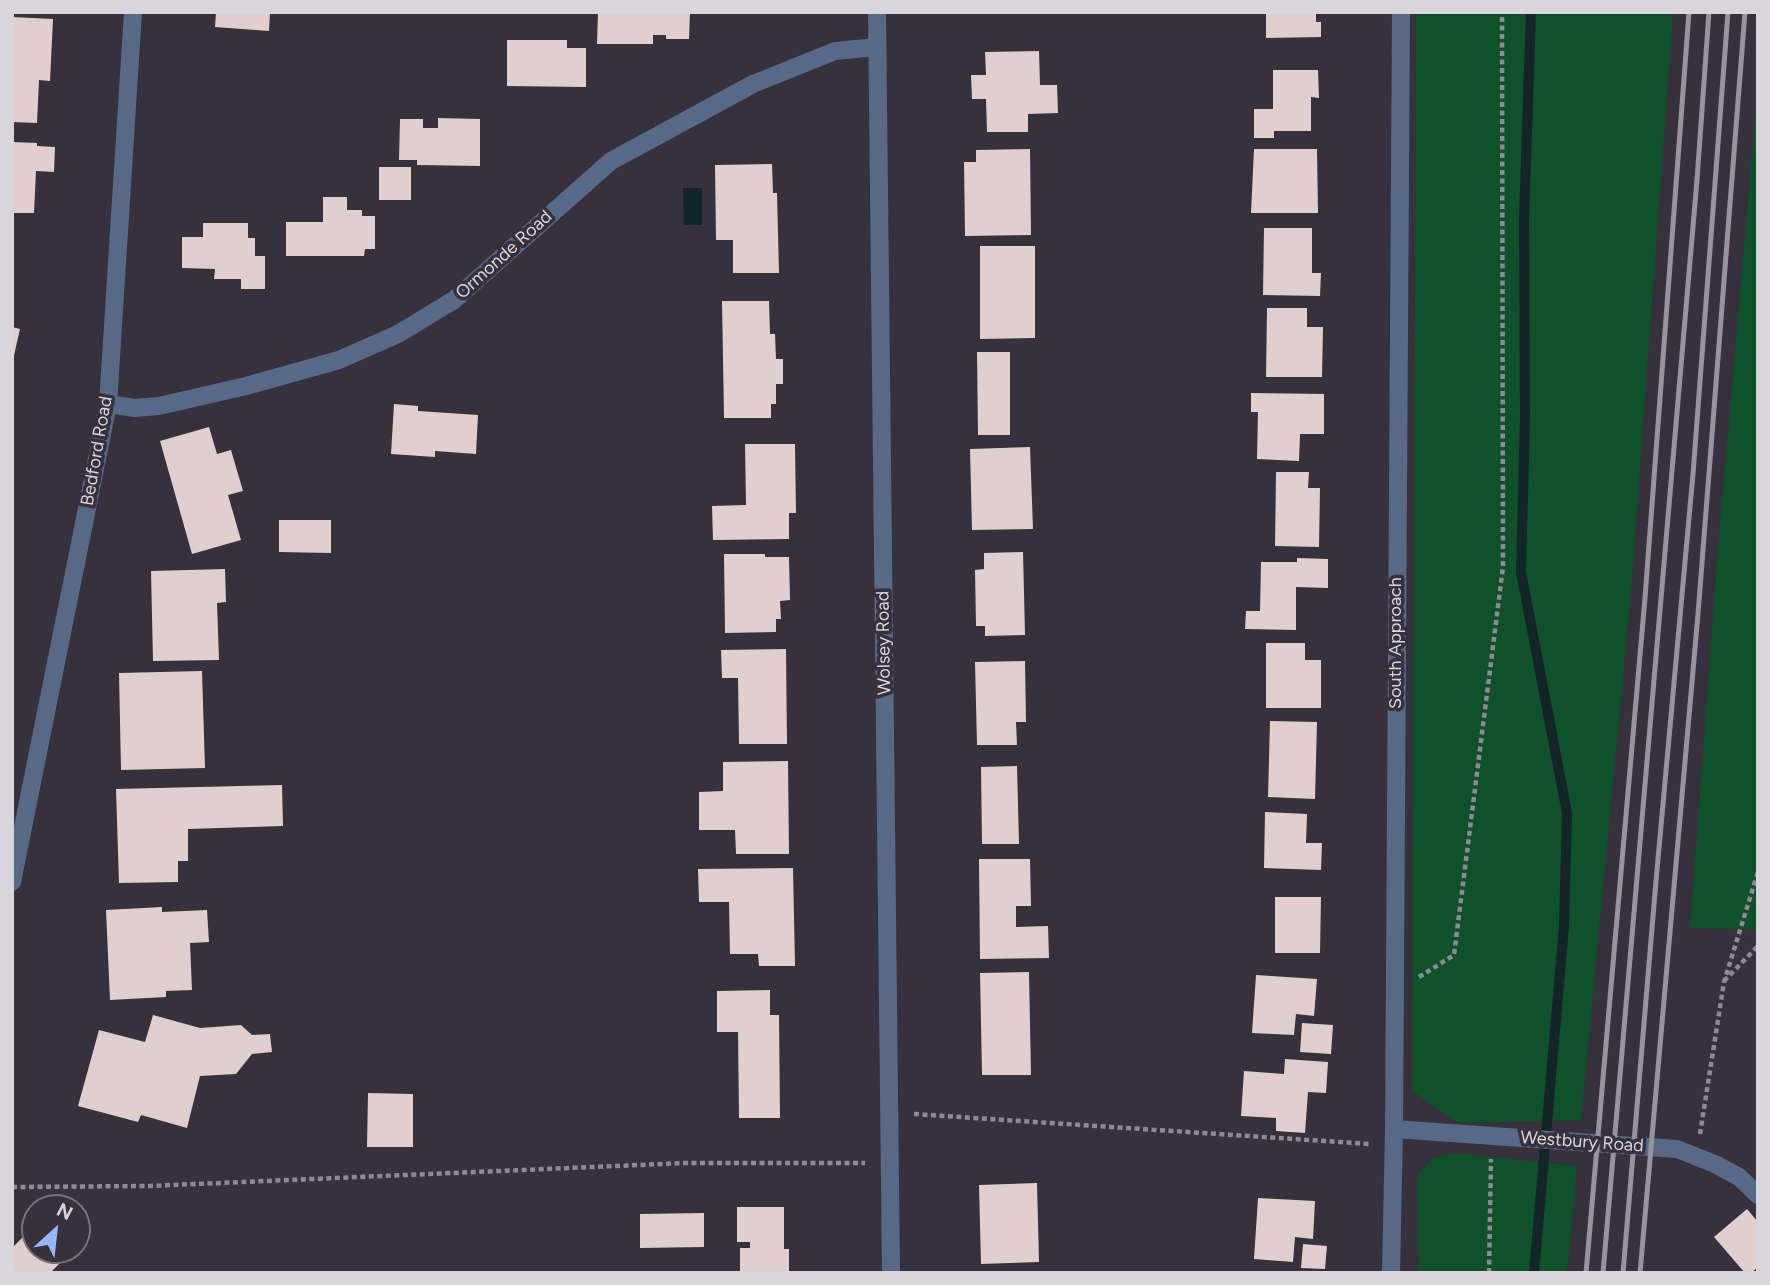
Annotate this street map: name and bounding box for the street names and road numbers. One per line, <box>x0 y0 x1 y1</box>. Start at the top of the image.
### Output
street label: Ormonde Road <box>451 206 557 304</box>
street label: Bedford Road <box>77 395 117 507</box>
street label: South Approach <box>1385 577 1407 709</box>
street label: Wolsey Road <box>872 591 896 695</box>
street label: Westbury Road <box>1520 1127 1644 1157</box>

